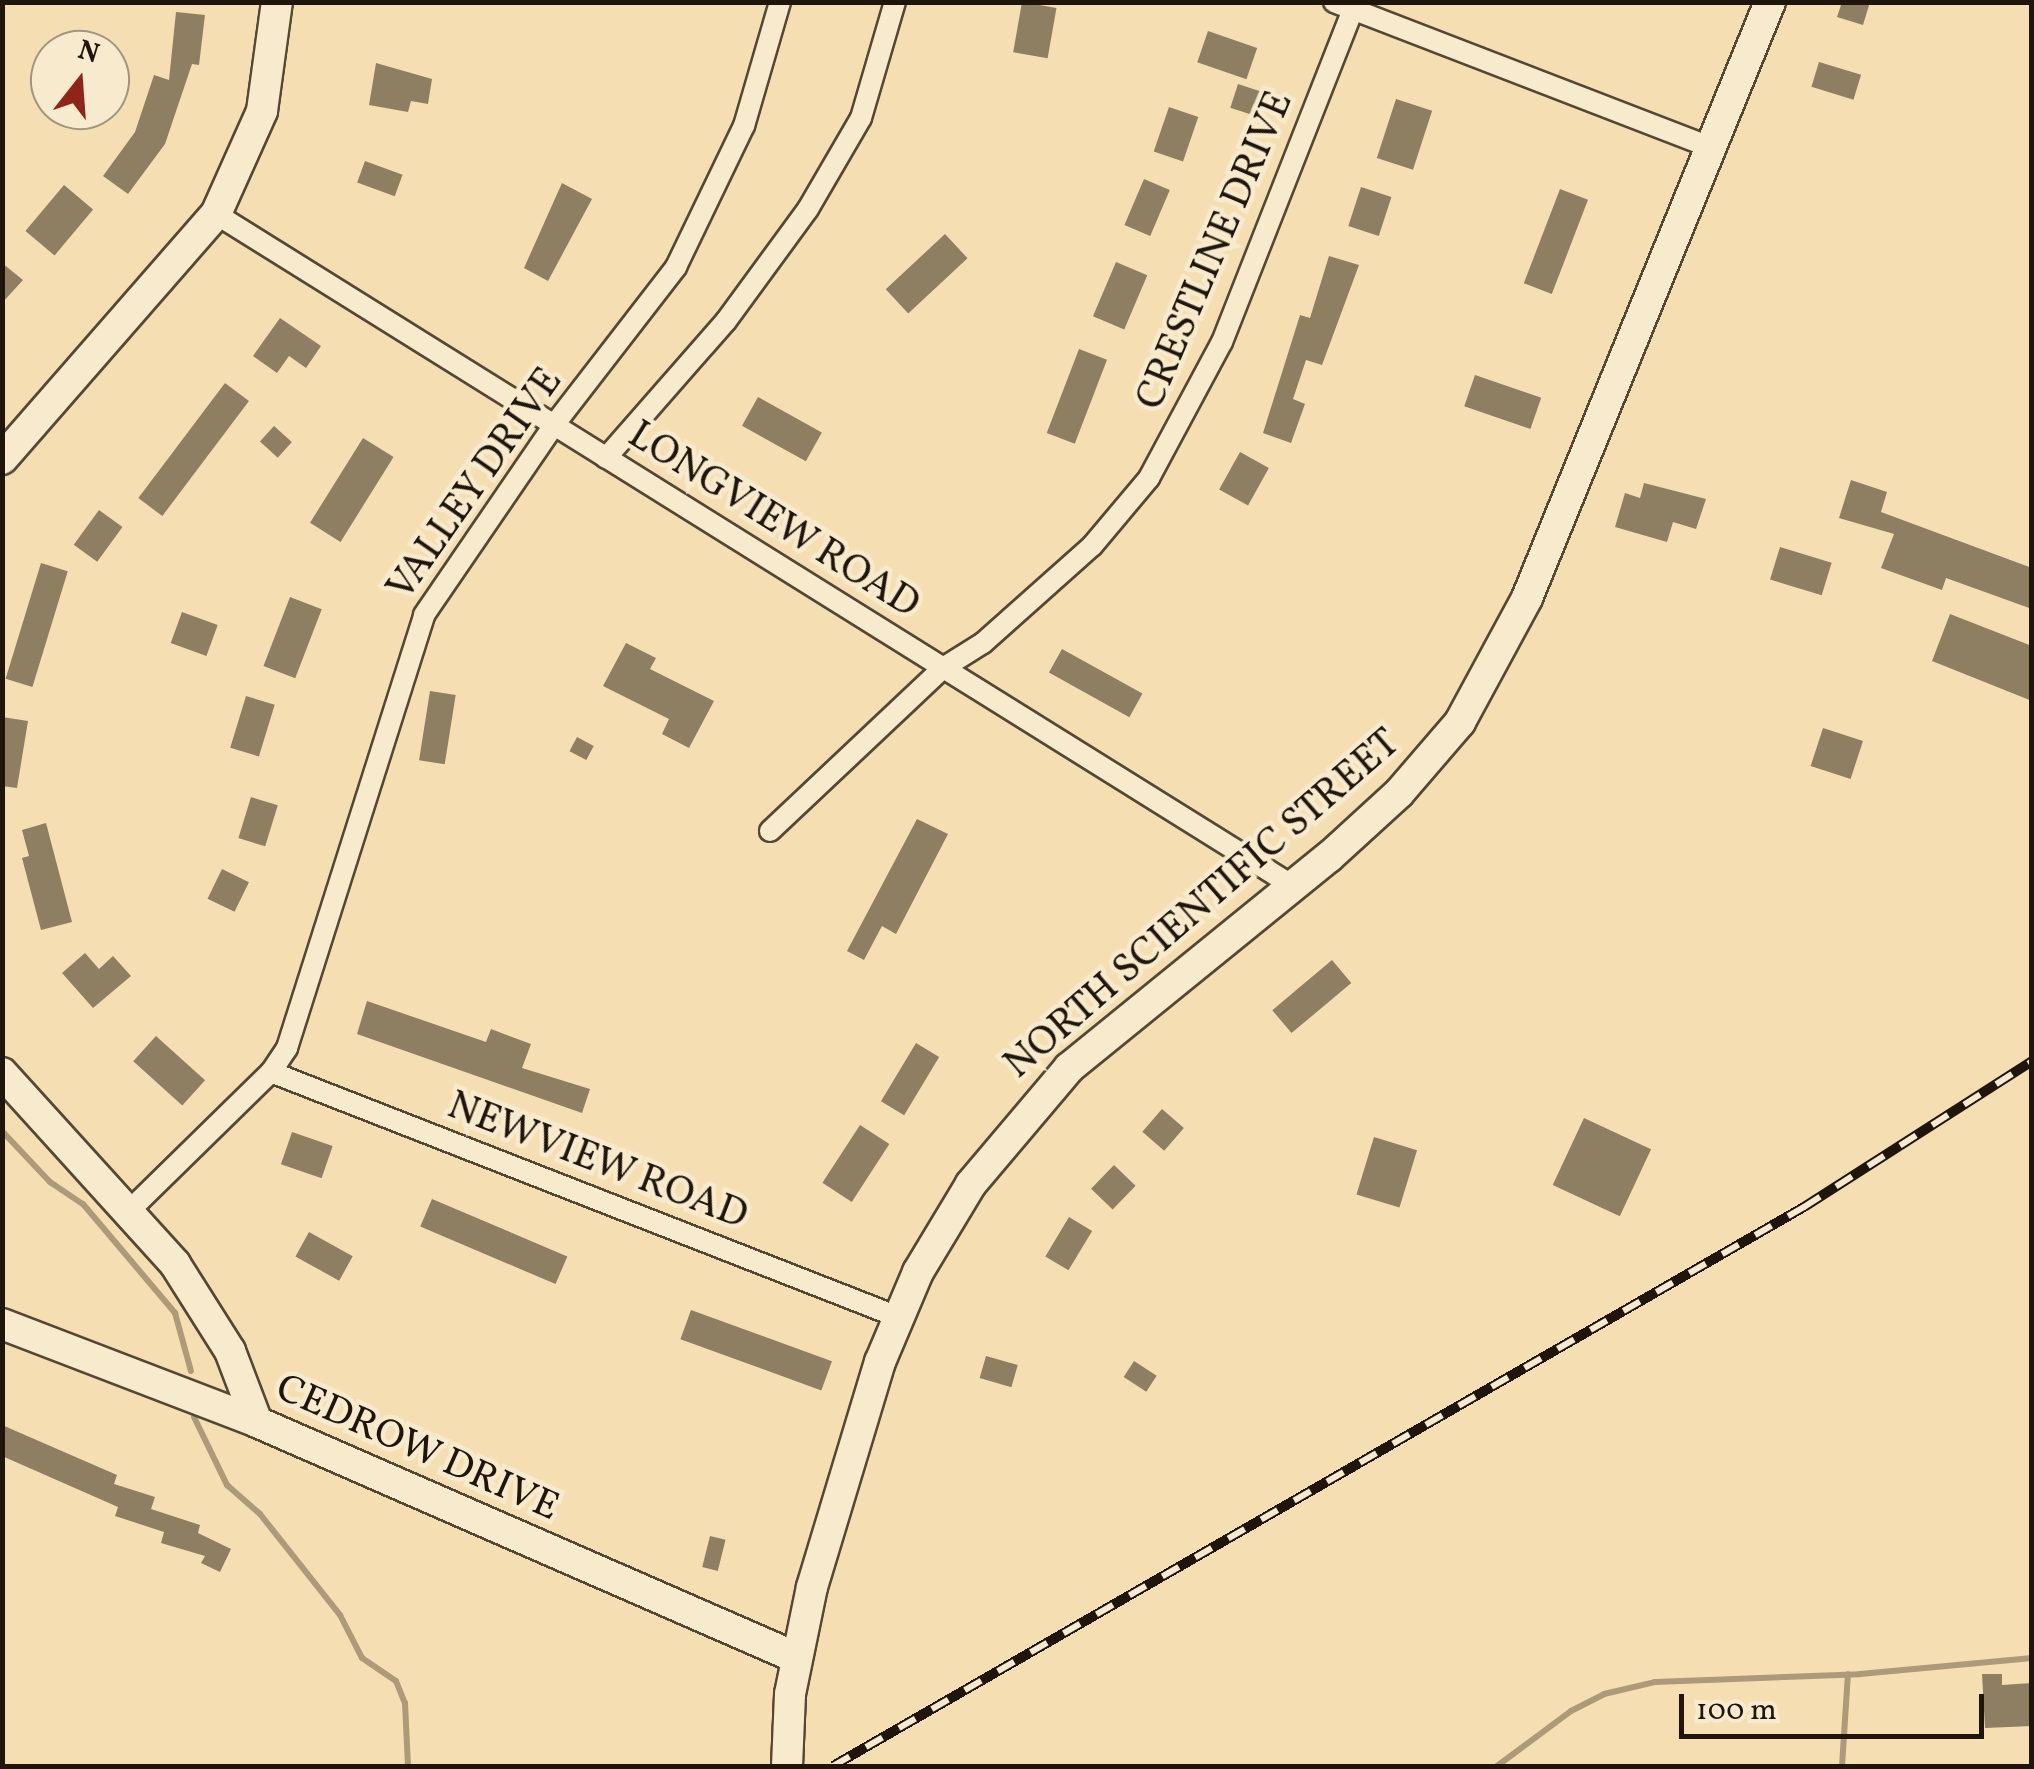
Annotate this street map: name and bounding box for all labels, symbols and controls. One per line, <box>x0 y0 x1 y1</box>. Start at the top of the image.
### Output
north arrow <box>30 30 130 130</box>
text: N <box>73 31 104 74</box>
street label: CRESTLINE DRIVE <box>1127 85 1305 417</box>
street label: VALLEY DRIVE <box>378 359 574 611</box>
street label: LONGVIEW ROAD <box>618 412 928 630</box>
street label: NORTH SCIENTIFIC STREET <box>995 720 1411 1090</box>
street label: NEWVIEW ROAD <box>440 1083 754 1241</box>
street label: CEDROW DRIVE <box>268 1365 566 1533</box>
scale bar <box>1684 1674 1989 1736</box>
text: 100 m <box>1696 1690 1777 1732</box>

